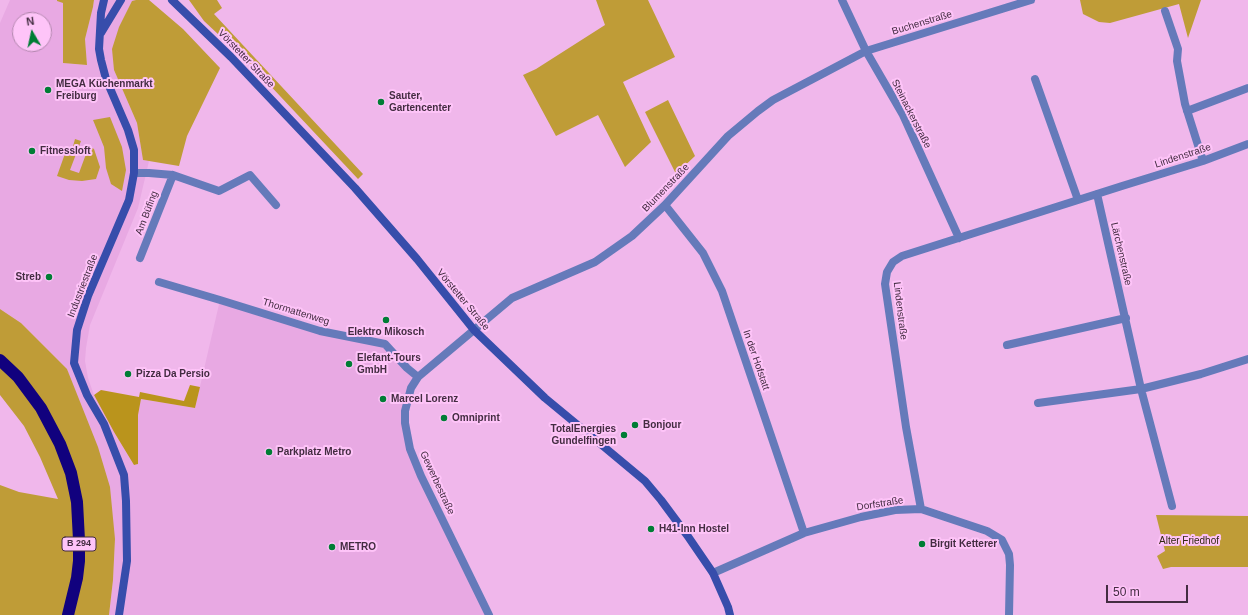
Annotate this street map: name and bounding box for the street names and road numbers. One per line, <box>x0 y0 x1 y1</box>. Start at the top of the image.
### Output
street label: Buchenstraße <box>890 8 954 38</box>
street label: Vörstetter Straße <box>215 27 277 91</box>
street label: Steinackerstraße <box>888 78 934 150</box>
street label: Lindenstraße <box>1153 141 1213 171</box>
street label: Blumenstraße <box>640 161 692 215</box>
street label: Am Büfing <box>133 189 161 237</box>
street label: Lärchenstraße <box>1108 221 1134 287</box>
street label: Industriestraße <box>65 253 101 319</box>
street label: Vörstetter Straße <box>434 267 492 333</box>
street label: Lindenstraße <box>890 281 910 341</box>
street label: Thormattenweg <box>261 296 331 328</box>
street label: In der Hofstatt <box>740 328 772 392</box>
street label: Gewerbestraße <box>417 449 457 517</box>
street label: Dorfstraße <box>856 494 904 514</box>
road number: B 294 <box>62 537 96 551</box>

